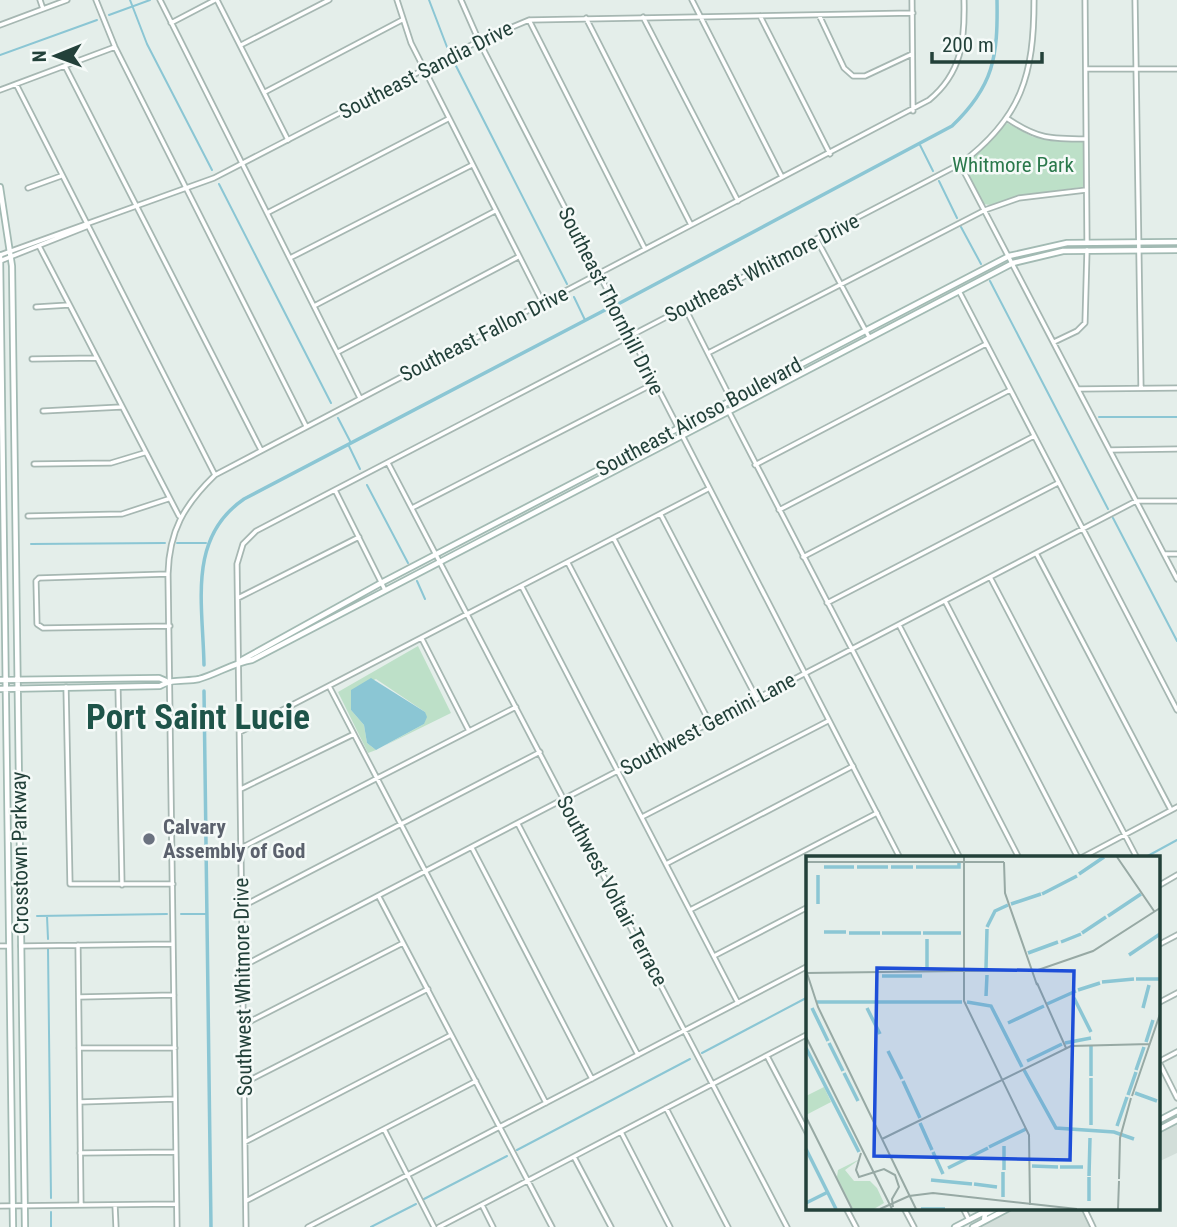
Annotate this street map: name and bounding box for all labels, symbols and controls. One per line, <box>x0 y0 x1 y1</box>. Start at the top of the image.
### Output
street label: Southeast Sandia Drive <box>335 16 517 124</box>
north arrow <box>21 21 91 91</box>
scale bar <box>932 21 1042 65</box>
text: 200 m <box>942 33 994 57</box>
text: N <box>28 50 51 62</box>
park label: Whitmore Park <box>952 153 1074 177</box>
street label: Southeast Thornhill Drive <box>553 203 669 399</box>
street label: Southeast Whitmore Drive <box>661 208 863 327</box>
street label: Southeast Fallon Drive <box>396 281 572 387</box>
street label: Southeast Airoso Boulevard <box>592 353 806 481</box>
street label: Southwest Gemini Lane <box>616 668 800 780</box>
district label: Port Saint Lucie <box>86 697 310 738</box>
street label: Crosstown Parkway <box>7 771 33 935</box>
street label: Southwest Voltair Terrace <box>552 792 673 991</box>
place label: Calvary Assembly of God <box>163 815 305 863</box>
marker: Calvary Assembly of God <box>141 831 157 847</box>
inset map <box>806 856 1160 1210</box>
street label: Southwest Whitmore Drive <box>229 877 257 1096</box>

